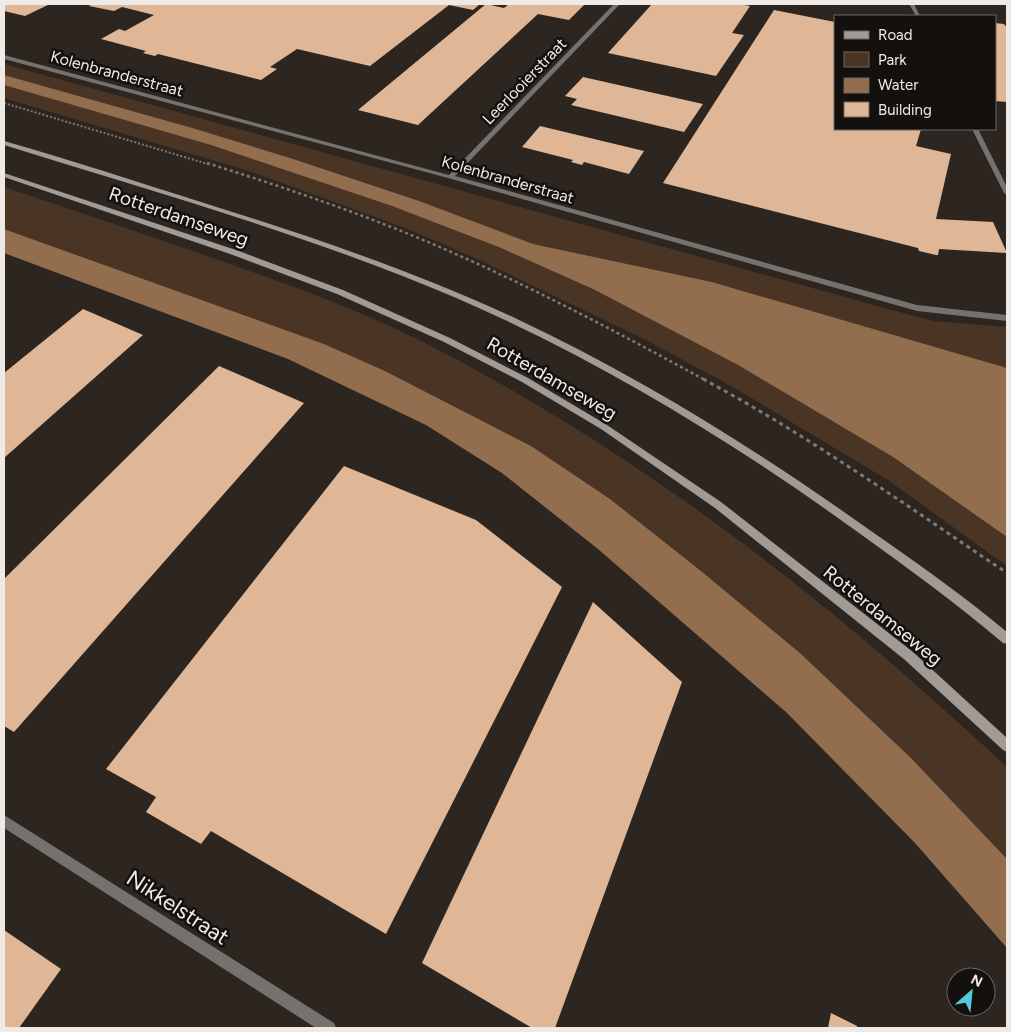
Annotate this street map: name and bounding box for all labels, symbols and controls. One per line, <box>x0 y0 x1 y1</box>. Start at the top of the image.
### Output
legend <box>834 15 996 130</box>
text: Road <box>878 26 913 44</box>
street label: Leerlooierstraat <box>478 34 570 128</box>
street label: Kolenbranderstraat <box>48 47 185 100</box>
text: Park <box>878 51 907 69</box>
text: Water <box>878 76 918 94</box>
text: Building <box>878 101 932 119</box>
street label: Kolenbranderstraat <box>440 151 576 207</box>
street label: Rotterdamseweg <box>106 182 252 251</box>
street label: Rotterdamseweg <box>483 332 621 425</box>
street label: Rotterdamseweg <box>819 560 947 670</box>
street label: Nikkelstraat <box>121 864 234 951</box>
north arrow <box>946 967 996 1017</box>
text: N <box>968 971 985 991</box>

